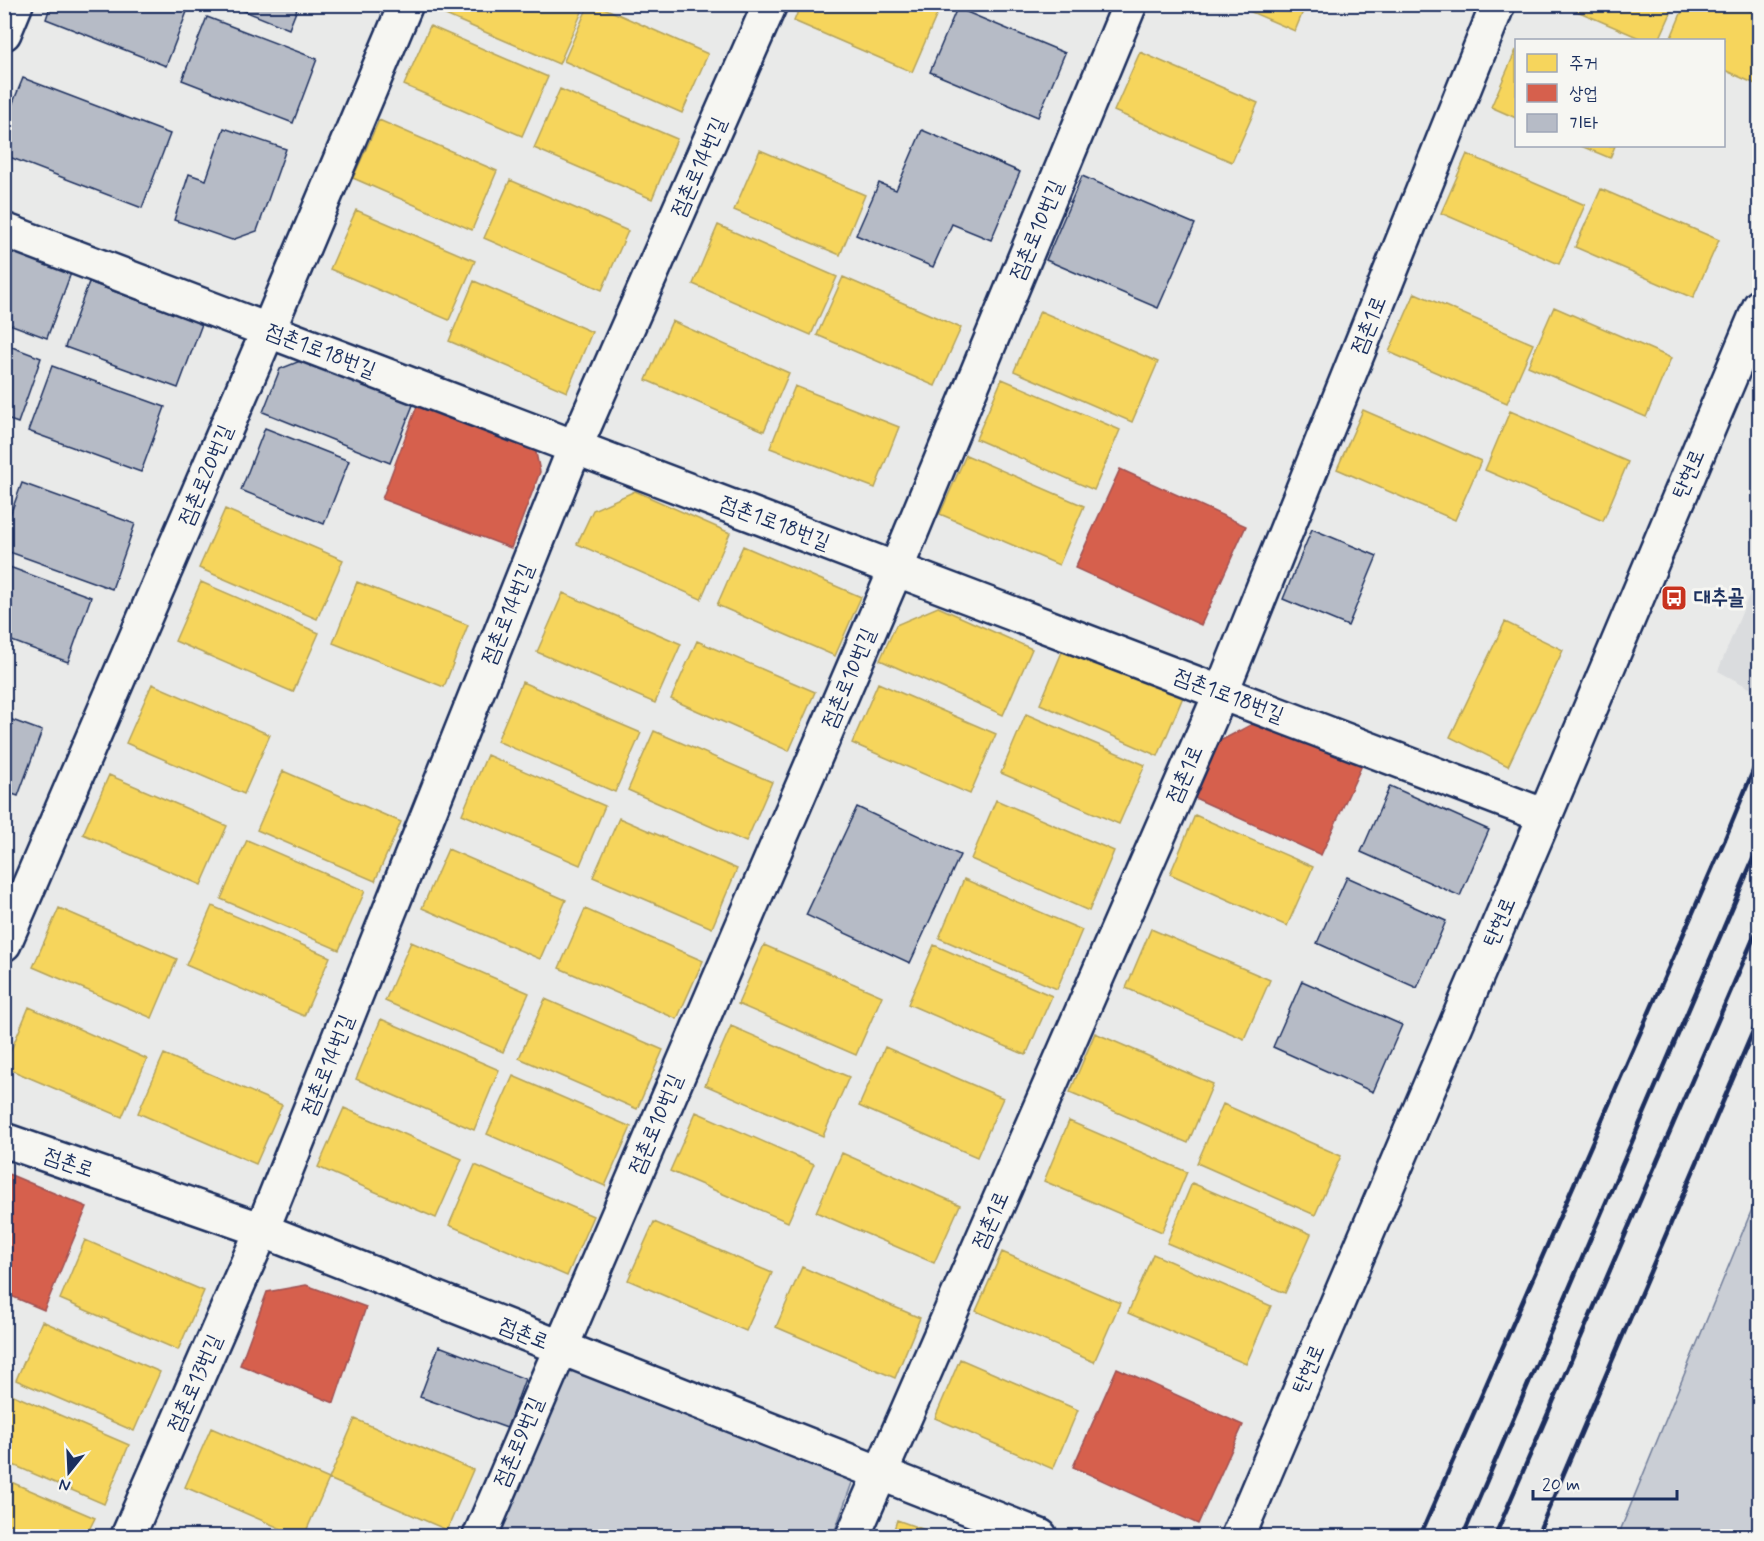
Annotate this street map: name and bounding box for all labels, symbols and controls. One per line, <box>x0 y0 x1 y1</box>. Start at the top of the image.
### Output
legend <box>1515 39 1725 147</box>
text: 주거 <box>1569 52 1598 76</box>
text: 상업 <box>1569 82 1598 106</box>
text: 기타 <box>1569 112 1598 136</box>
street label: 점촌로14번길 <box>665 113 733 221</box>
street label: 점촌로10번길 <box>1003 176 1071 284</box>
street label: 점촌1로 <box>1345 292 1393 358</box>
street label: 점촌1로18번길 <box>262 317 380 385</box>
street label: 점촌로20번길 <box>172 420 240 530</box>
street label: 탄현로 <box>1666 445 1712 503</box>
street label: 점촌1로18번길 <box>716 489 834 557</box>
street label: 점촌로14번길 <box>475 559 541 668</box>
bus stop icon: 대추골 <box>1659 583 1689 613</box>
place label: 대추골 <box>1694 584 1745 612</box>
street label: 점촌로10번길 <box>815 624 883 732</box>
street label: 점촌1로18번길 <box>1170 662 1288 730</box>
street label: 점촌1로 <box>1160 741 1210 807</box>
street label: 탄현로 <box>1477 893 1523 951</box>
street label: 점촌로14번길 <box>295 1010 361 1119</box>
street label: 점촌로10번길 <box>622 1070 690 1178</box>
street label: 점촌로 <box>40 1142 98 1184</box>
street label: 점촌1로 <box>966 1187 1016 1253</box>
street label: 점촌로 <box>495 1312 553 1356</box>
street label: 점촌로13번길 <box>161 1330 229 1436</box>
street label: 탄현로 <box>1286 1340 1332 1398</box>
street label: 점촌로9번길 <box>488 1393 550 1491</box>
north arrow <box>39 1442 99 1502</box>
scale bar <box>1533 1463 1677 1501</box>
text: N <box>57 1473 73 1496</box>
text: 20 m <box>1542 1473 1580 1497</box>

